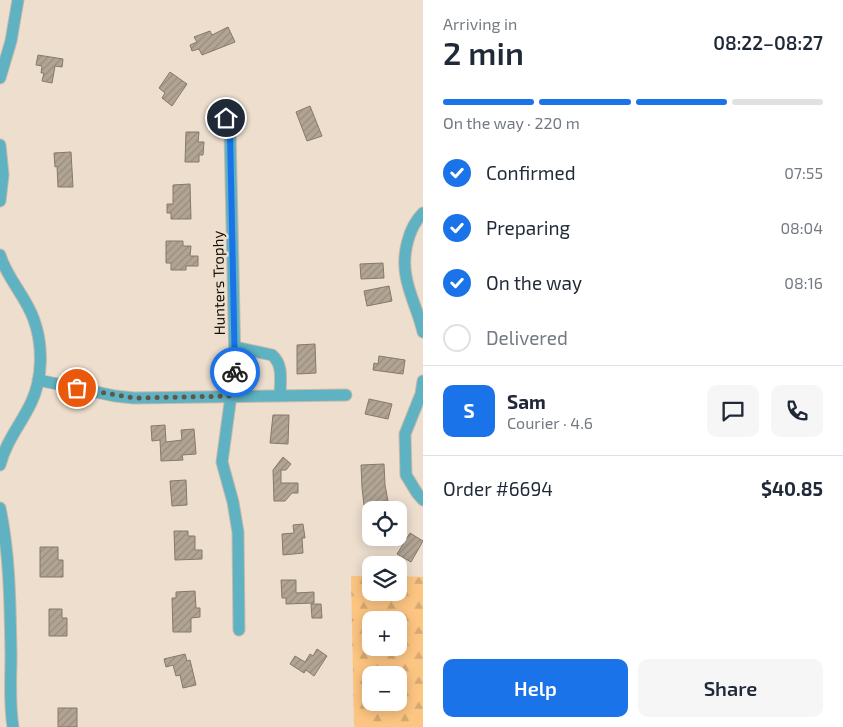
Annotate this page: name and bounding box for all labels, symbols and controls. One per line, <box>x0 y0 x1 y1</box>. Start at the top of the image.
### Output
text: Arriving in <box>443 14 517 33</box>
text: 08:22–08:27 <box>713 31 823 54</box>
text: 2 min <box>443 33 524 71</box>
pin <box>205 97 247 139</box>
icon: home <box>212 104 240 132</box>
text: On the way · 220 m <box>443 113 580 132</box>
icon: check <box>443 159 471 187</box>
text: Confirmed <box>486 161 576 184</box>
text: 07:55 <box>784 163 823 182</box>
icon: check <box>443 214 471 242</box>
text: Preparing <box>486 216 570 239</box>
text: 08:04 <box>780 218 823 237</box>
street label: Hunters Trophy <box>208 230 228 336</box>
icon: check <box>443 269 471 297</box>
text: On the way <box>486 271 582 294</box>
text: 08:16 <box>784 273 823 292</box>
text: Delivered <box>486 326 568 349</box>
courier <box>210 347 260 397</box>
icon: bike <box>221 358 249 386</box>
pin <box>56 367 98 409</box>
icon: bag <box>63 374 91 402</box>
button: chat <box>707 385 759 437</box>
button: phone <box>771 385 823 437</box>
text: Sam <box>507 390 546 413</box>
text: S <box>463 399 475 422</box>
text: Courier · 4.6 <box>507 413 593 432</box>
text: Order #6694 <box>443 477 553 500</box>
text: $40.85 <box>761 477 823 500</box>
map controls <box>362 501 407 711</box>
button: locate <box>362 501 407 546</box>
button: layers <box>362 556 407 601</box>
button: + <box>362 611 407 656</box>
button: Help <box>443 659 628 717</box>
button: Share <box>638 659 823 717</box>
button: − <box>362 666 407 711</box>

